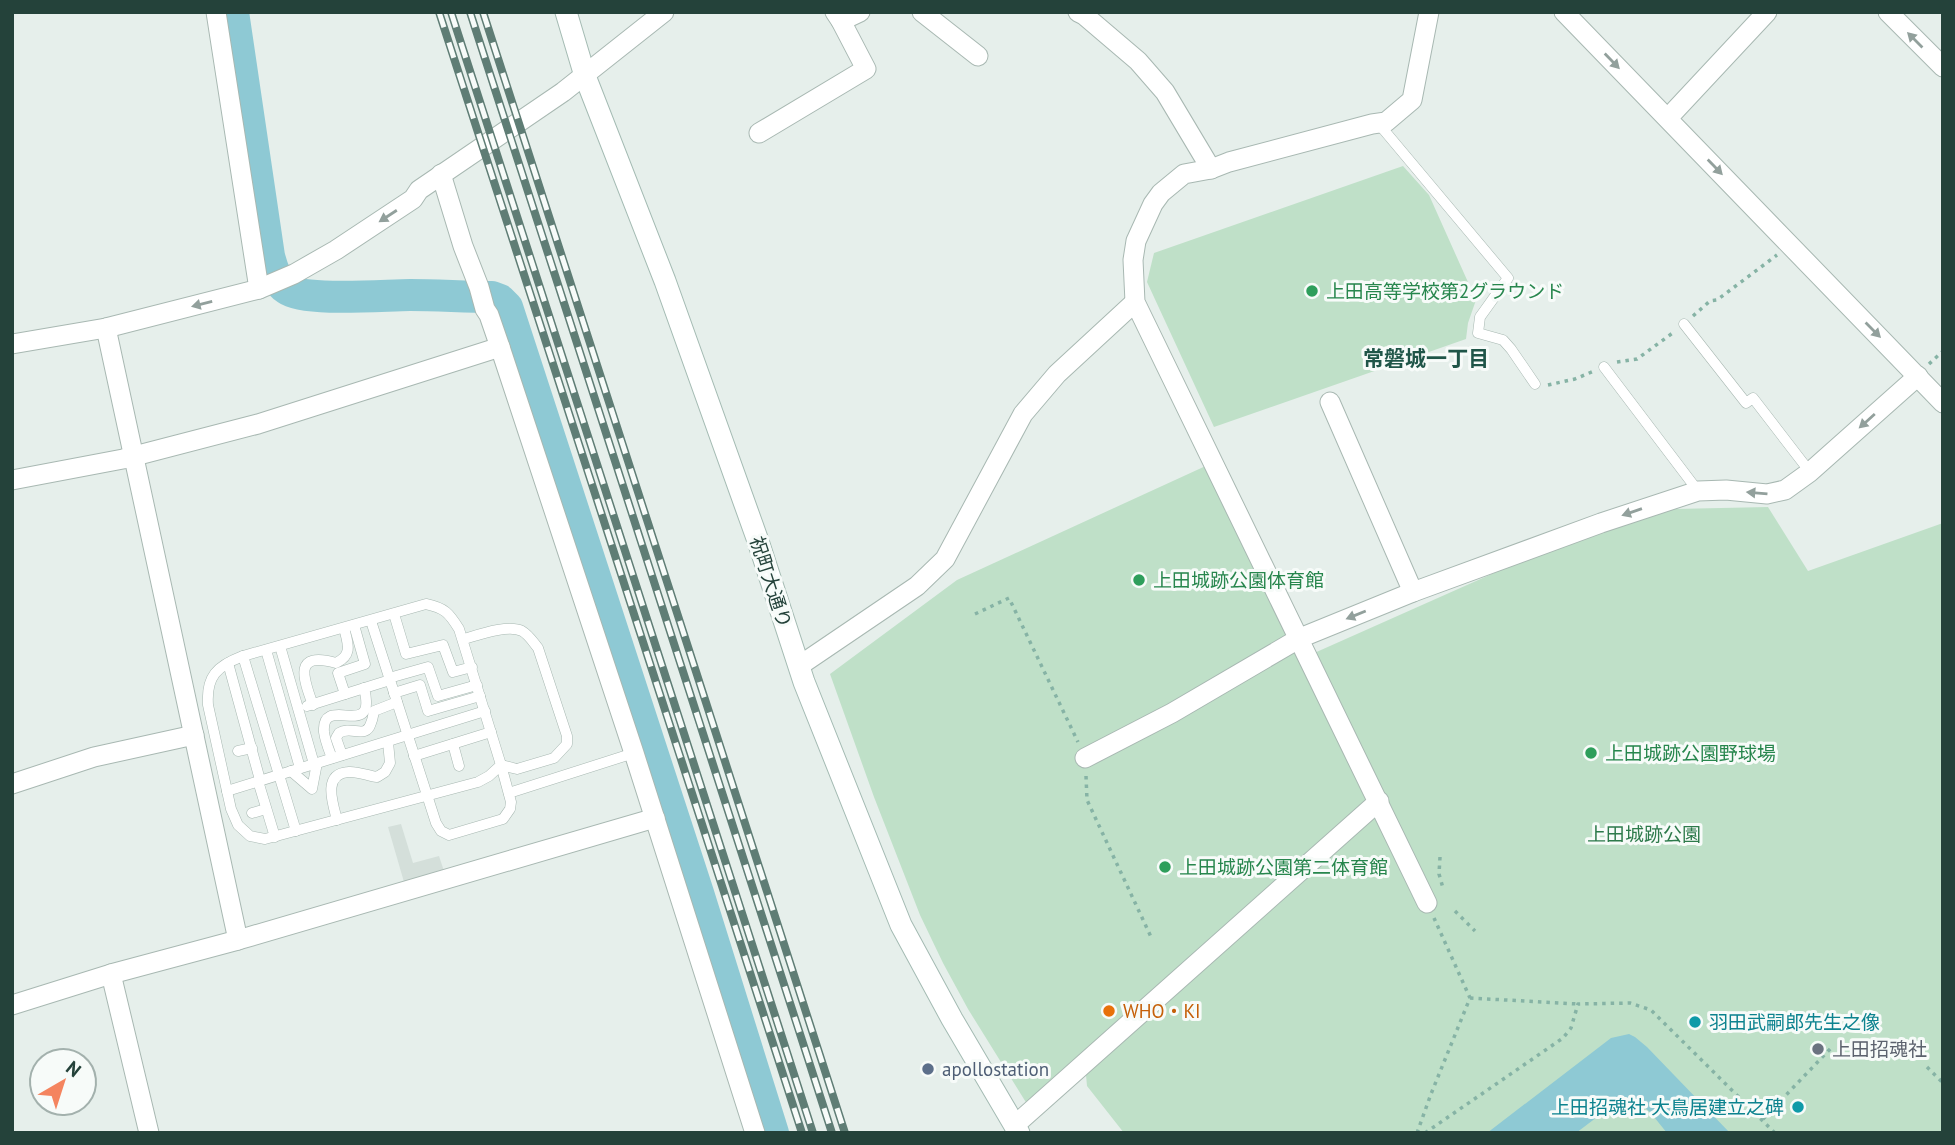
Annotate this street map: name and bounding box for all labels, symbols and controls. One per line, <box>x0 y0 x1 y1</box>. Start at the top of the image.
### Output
one-way arrow <box>1907 31 1924 48</box>
one-way arrow <box>1604 52 1620 69</box>
one-way arrow <box>1707 158 1723 176</box>
one-way arrow <box>378 209 398 222</box>
place label: 上田高等学校第2グラウンド <box>1326 279 1564 303</box>
marker: 上田高等学校第2グラウンド <box>1304 283 1320 299</box>
one-way arrow <box>191 299 213 310</box>
one-way arrow <box>1865 322 1882 339</box>
district label: 常磐城一丁目 <box>1363 345 1489 372</box>
one-way arrow <box>1858 413 1876 429</box>
one-way arrow <box>1746 487 1768 498</box>
one-way arrow <box>1622 507 1643 518</box>
street label: 祝町大通り <box>745 533 797 631</box>
place label: 上田城跡公園体育館 <box>1153 568 1324 592</box>
marker: 上田城跡公園体育館 <box>1131 572 1147 588</box>
one-way arrow <box>1346 610 1367 621</box>
place label: 上田城跡公園野球場 <box>1605 741 1776 765</box>
marker: 上田城跡公園野球場 <box>1583 745 1599 761</box>
park label: 上田城跡公園 <box>1587 822 1701 846</box>
place label: 上田城跡公園第二体育館 <box>1179 855 1388 879</box>
marker: 上田城跡公園第二体育館 <box>1157 859 1173 875</box>
place label: WHO・KI <box>1123 999 1201 1023</box>
marker: WHO・KI <box>1101 1003 1117 1019</box>
place label: 羽田武嗣郎先生之像 <box>1709 1010 1880 1034</box>
marker: 羽田武嗣郎先生之像 <box>1687 1014 1703 1030</box>
place label: 上田招魂社 <box>1832 1037 1927 1061</box>
marker: 上田招魂社 <box>1810 1041 1826 1057</box>
north arrow <box>28 1047 98 1117</box>
text: N <box>61 1056 86 1082</box>
place label: apollostation <box>942 1057 1049 1081</box>
marker: apollostation <box>920 1061 936 1077</box>
place label: 上田招魂社 大鳥居建立之碑 <box>1551 1095 1784 1119</box>
marker: 上田招魂社 大鳥居建立之碑 <box>1790 1099 1806 1115</box>

